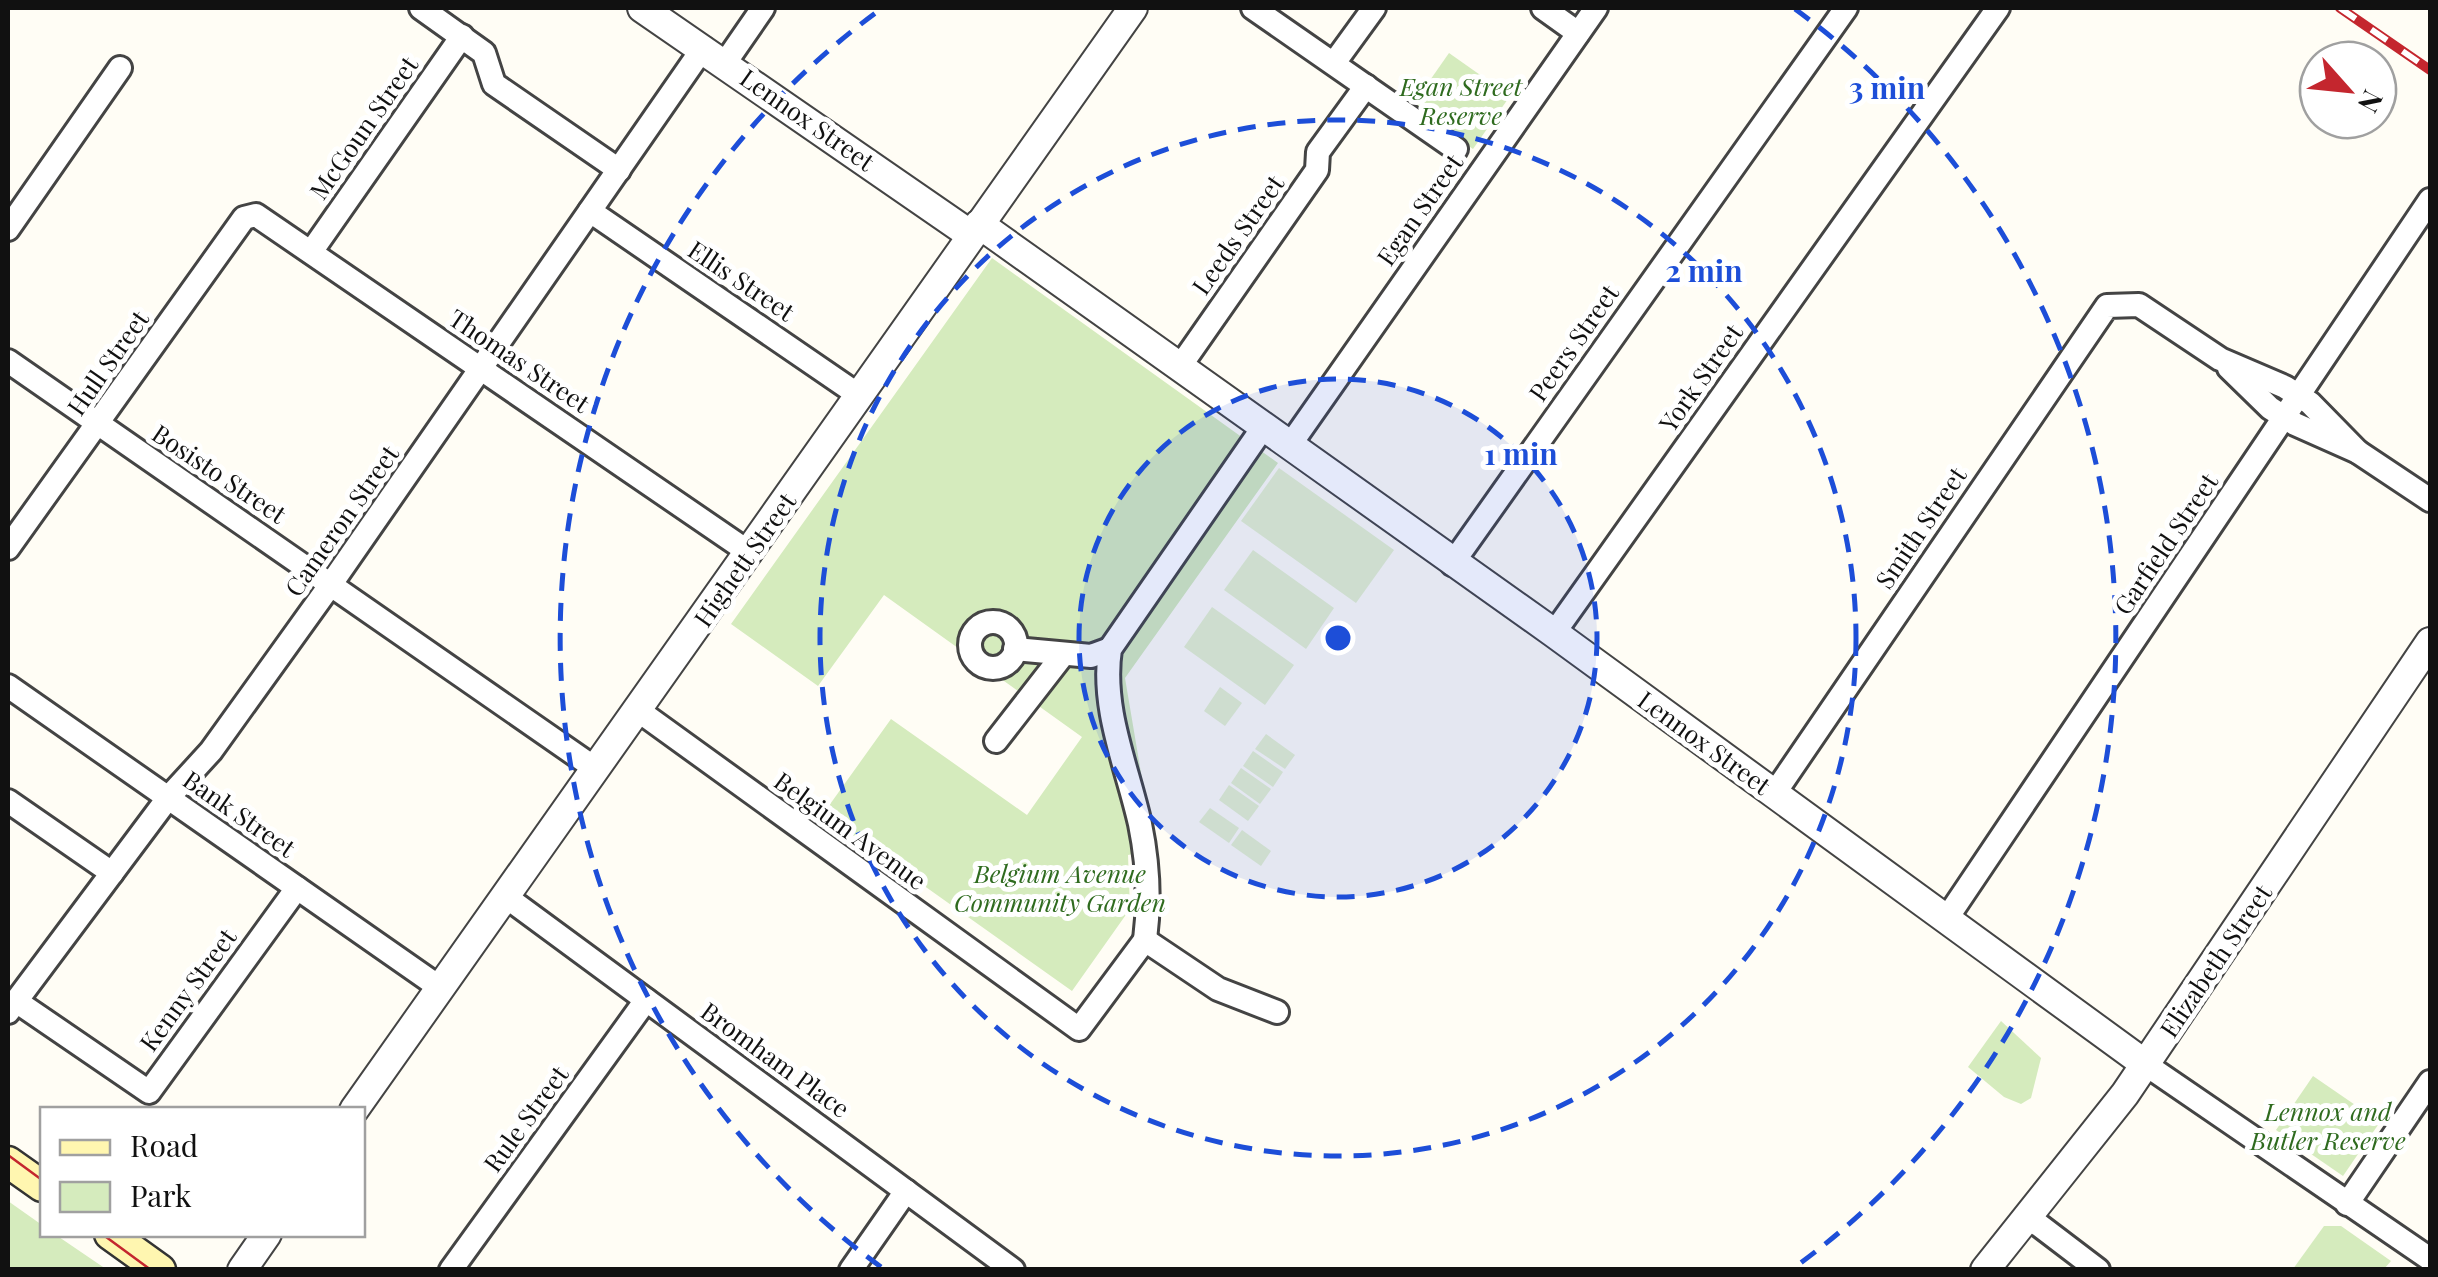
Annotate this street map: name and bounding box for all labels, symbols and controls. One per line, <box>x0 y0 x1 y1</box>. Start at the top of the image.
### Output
north arrow <box>2298 40 2398 140</box>
street label: McGoun Street <box>301 48 425 205</box>
street label: Lennox Street <box>734 60 882 178</box>
text: 3 min <box>1849 67 1926 107</box>
park label: Egan Street Reserve <box>1399 69 1524 131</box>
text: N <box>2351 85 2393 119</box>
street label: Egan Street <box>1368 146 1470 271</box>
street label: Leeds Street <box>1183 167 1291 301</box>
street label: Ellis Street <box>682 232 802 328</box>
text: 2 min <box>1665 250 1743 290</box>
street label: Peers Street <box>1520 276 1626 407</box>
street label: Thomas Street <box>443 301 598 420</box>
street label: Hull Street <box>59 302 156 421</box>
street label: York Street <box>1650 316 1750 438</box>
street label: Bosisto Street <box>146 416 294 530</box>
text: 1 min <box>1484 433 1558 473</box>
street label: Cameron Street <box>276 437 406 602</box>
street label: Smith Street <box>1867 459 1973 594</box>
street label: Garfield Street <box>2105 465 2225 620</box>
street label: Highett Street <box>685 485 803 633</box>
centre of rings <box>1320 620 1356 656</box>
street label: Lennox Street <box>1632 682 1779 802</box>
street label: Bank Street <box>177 762 303 864</box>
street label: Belgium Avenue <box>768 763 934 896</box>
park label: Belgium Avenue Community Garden <box>954 856 1166 918</box>
street label: Elizabeth Street <box>2151 876 2279 1043</box>
street label: Kenny Street <box>131 920 243 1057</box>
street label: Bromham Place <box>695 994 857 1124</box>
street label: Rule Street <box>475 1057 575 1178</box>
park label: Lennox and Butler Reserve <box>2249 1094 2406 1156</box>
legend <box>40 1107 365 1237</box>
text: Road <box>130 1125 198 1165</box>
text: Park <box>130 1175 192 1215</box>

